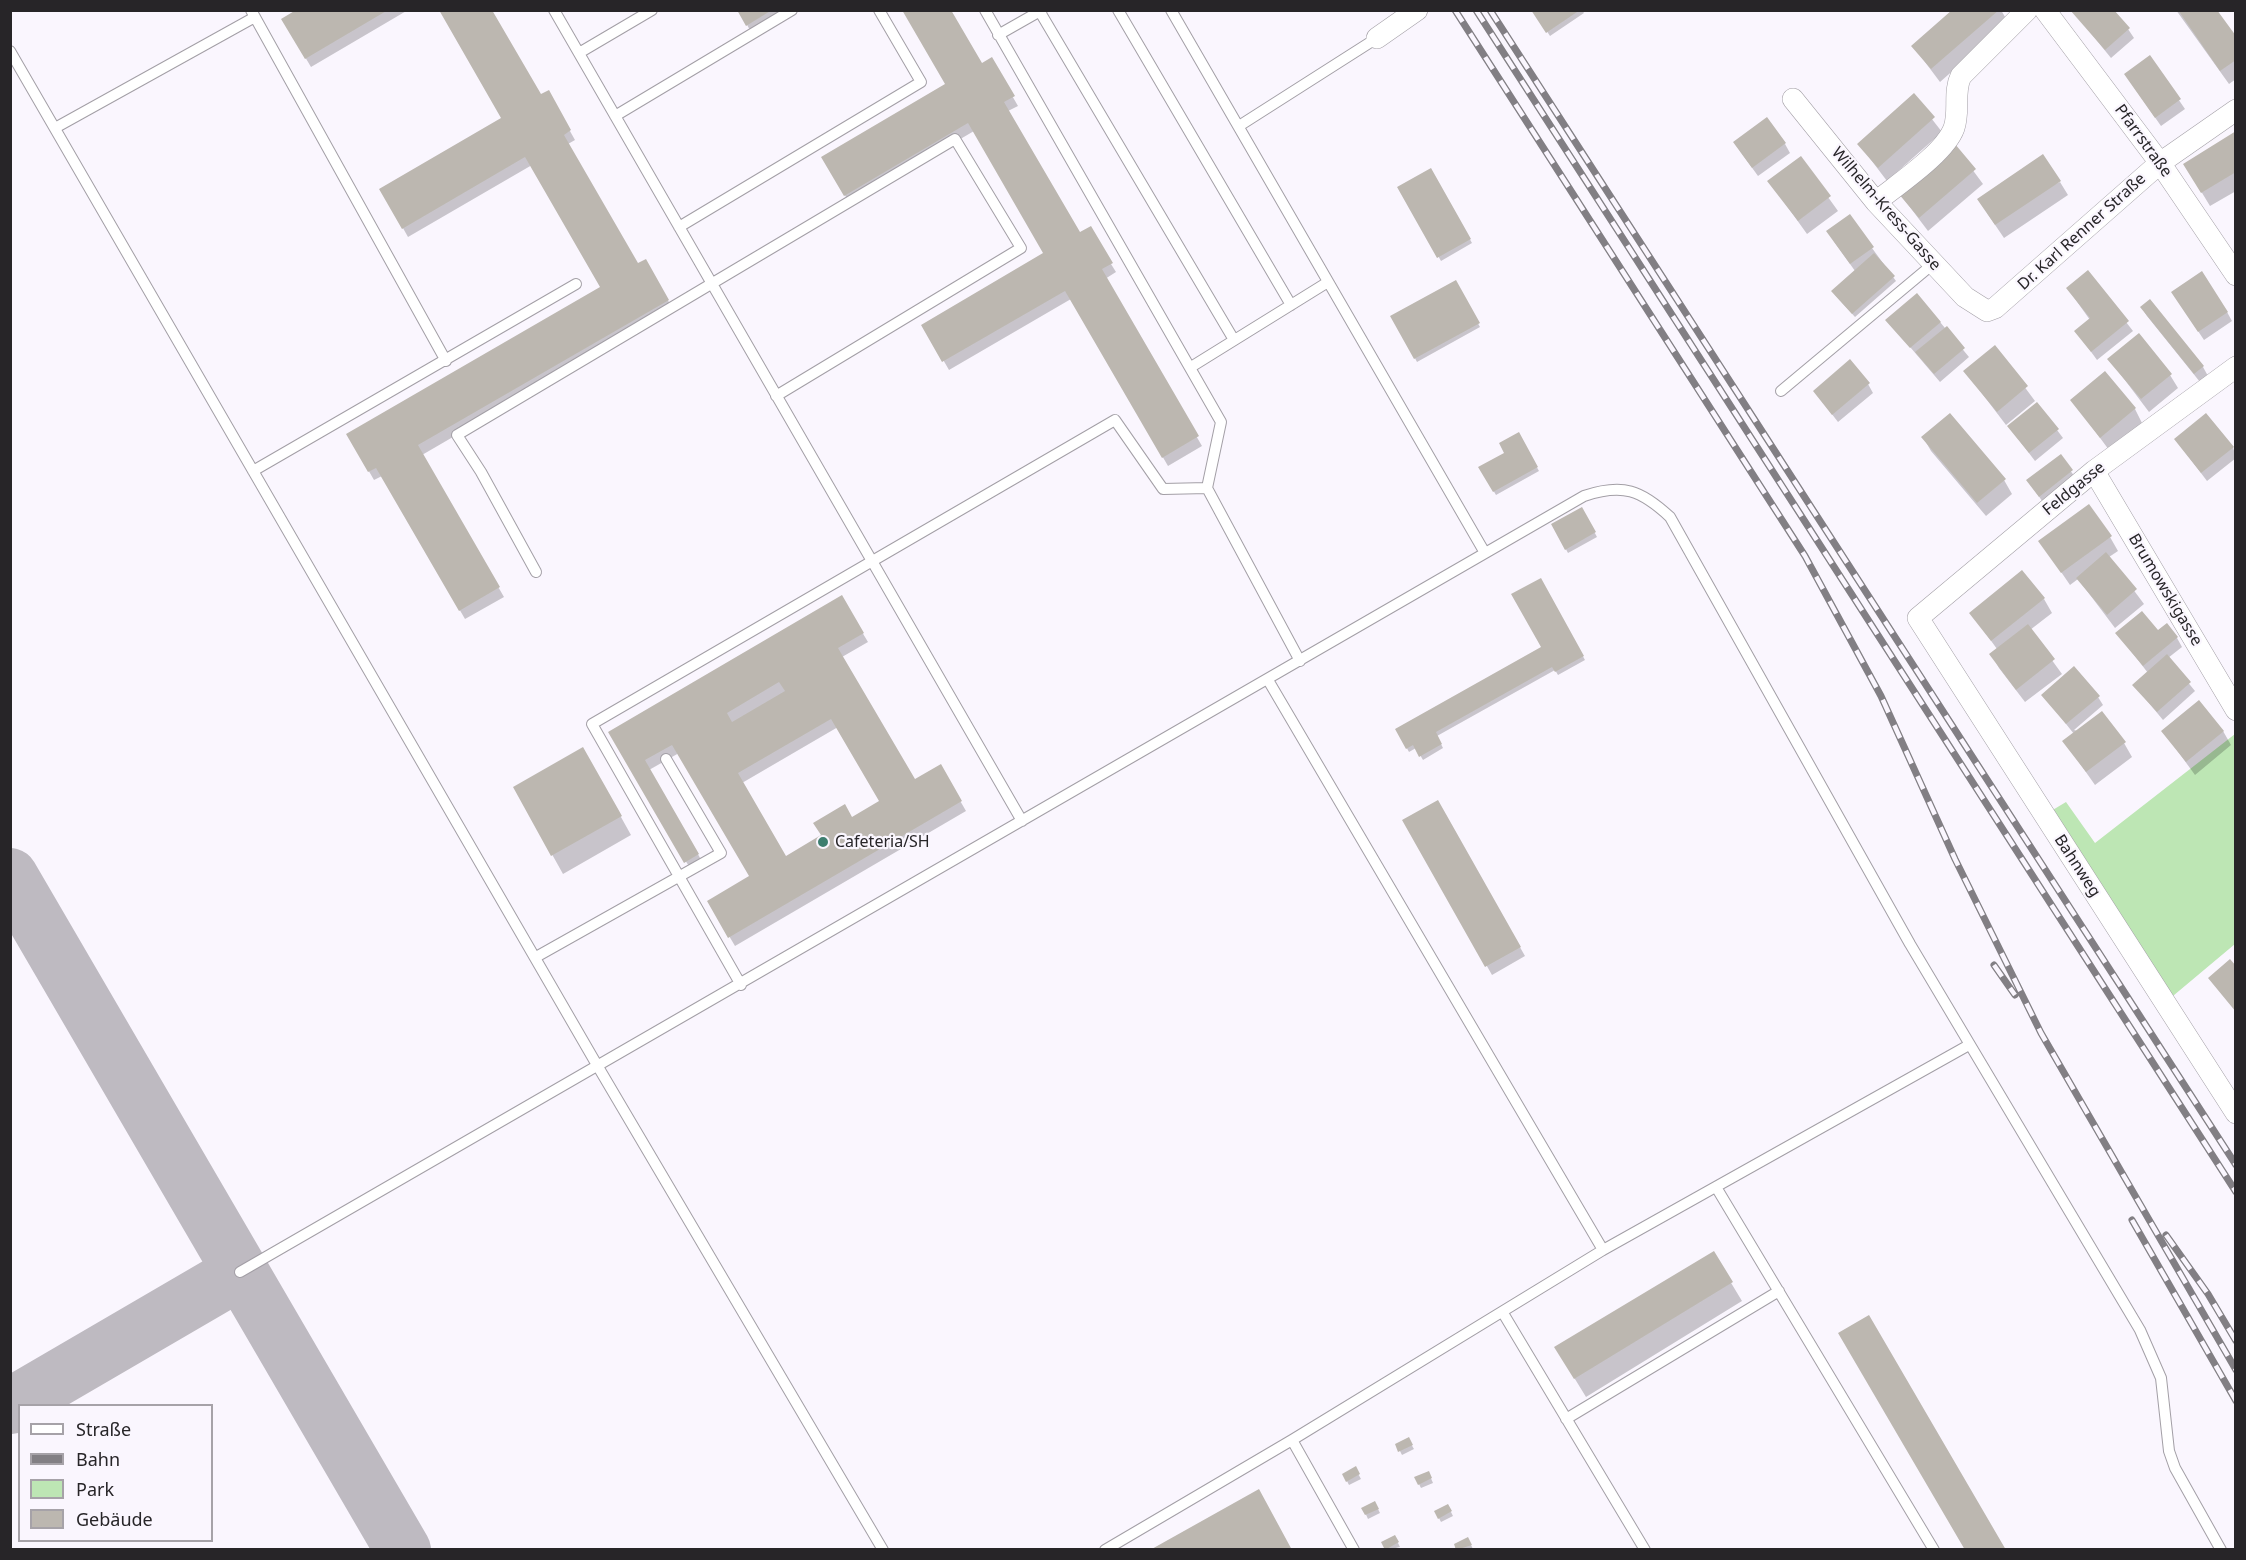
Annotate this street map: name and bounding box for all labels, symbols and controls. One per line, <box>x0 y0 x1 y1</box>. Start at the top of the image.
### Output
street label: Pfarrstraße <box>2110 101 2176 181</box>
street label: Wilhelm-Kress-Gasse <box>1827 143 1945 275</box>
street label: Dr. Karl Renner Straße <box>2014 170 2150 294</box>
street label: Feldgasse <box>2039 458 2109 520</box>
street label: Brumowskigasse <box>2124 530 2206 650</box>
street label: Bahnweg <box>2050 831 2104 901</box>
place label: Cafeteria/SH <box>835 832 930 852</box>
marker: Cafeteria/SH <box>816 835 830 849</box>
legend <box>18 1404 213 1542</box>
text: Straße <box>76 1417 131 1441</box>
text: Bahn <box>76 1447 120 1471</box>
text: Park <box>76 1477 114 1501</box>
text: Gebäude <box>76 1507 153 1531</box>

